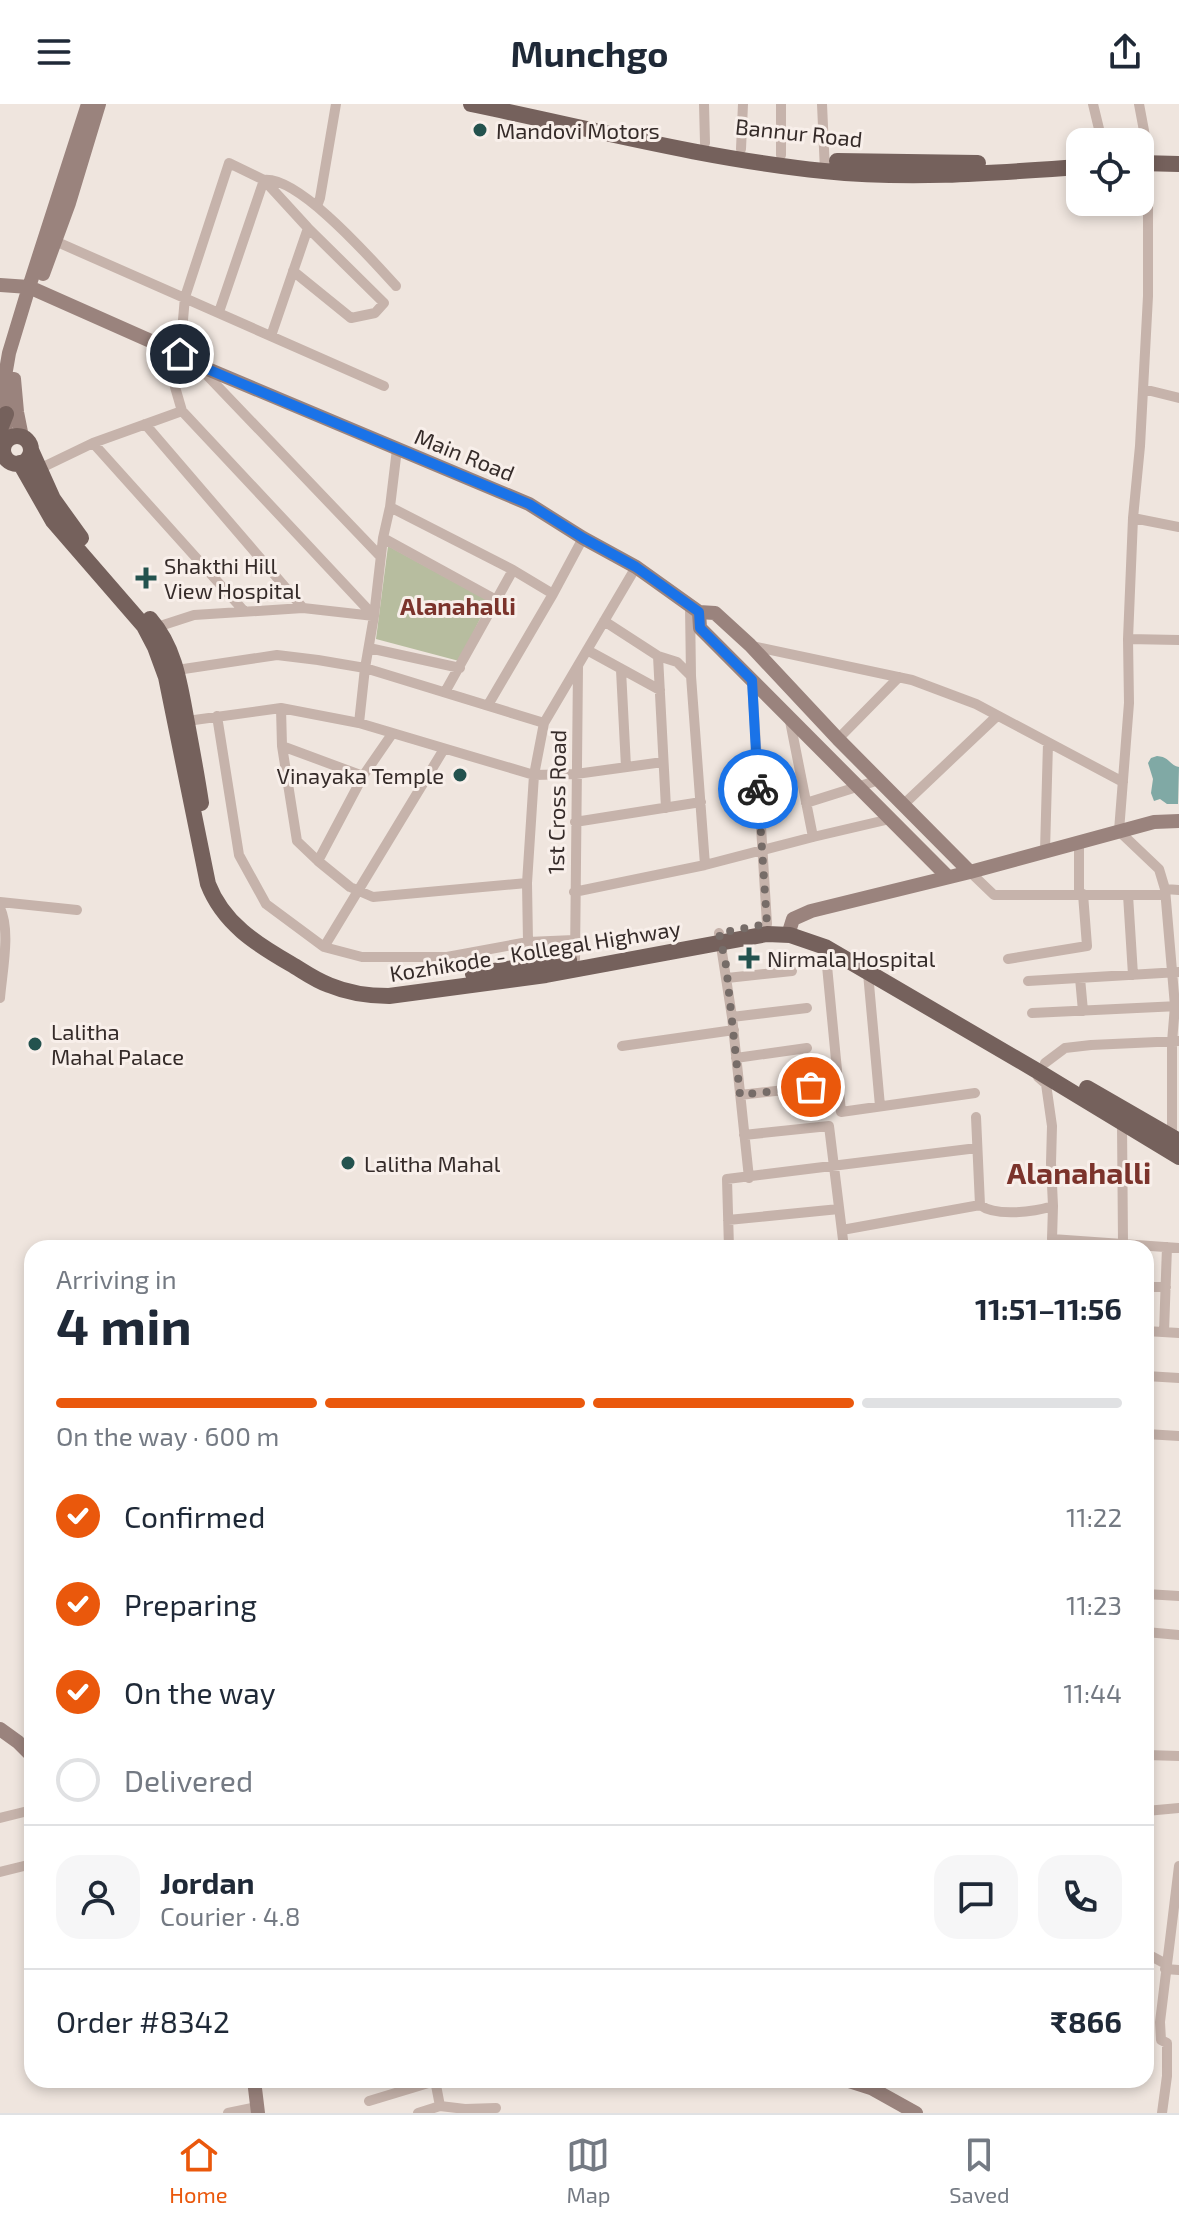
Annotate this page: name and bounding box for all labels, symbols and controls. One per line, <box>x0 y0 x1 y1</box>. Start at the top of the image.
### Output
icon: menu <box>32 30 76 74</box>
icon: share <box>1103 30 1147 74</box>
text: Munchgo <box>511 31 668 74</box>
street label: Bannur Road <box>734 112 864 152</box>
place label: Mandovi Motors <box>496 117 660 143</box>
marker: Mandovi Motors <box>471 121 489 139</box>
map controls <box>1066 128 1154 216</box>
button: locate <box>1066 128 1154 216</box>
pin <box>146 320 214 388</box>
icon: home <box>158 332 202 376</box>
street label: Main Road <box>411 422 519 486</box>
place label: Shakthi Hill View Hospital <box>164 552 301 603</box>
marker: Shakthi Hill View Hospital <box>135 567 157 589</box>
district label: Alanahalli <box>400 591 516 620</box>
street label: 1st Cross Road <box>542 729 570 875</box>
courier <box>718 749 798 829</box>
place label: Vinayaka Temple <box>276 762 444 788</box>
marker: Vinayaka Temple <box>451 766 469 784</box>
icon: bike <box>736 767 780 811</box>
street label: Kozhikode - Kollegal Highway <box>388 914 683 986</box>
place label: Nirmala Hospital <box>767 945 936 971</box>
marker: Nirmala Hospital <box>738 947 760 969</box>
place label: Lalitha Mahal Palace <box>51 1018 184 1069</box>
marker: Lalitha Mahal Palace <box>26 1035 44 1053</box>
pin <box>777 1053 845 1121</box>
icon: bag <box>789 1065 833 1109</box>
place label: Lalitha Mahal <box>364 1150 501 1176</box>
marker: Lalitha Mahal <box>339 1154 357 1172</box>
district label: Alanahalli <box>1007 1154 1151 1190</box>
text: Arriving in <box>56 1263 177 1294</box>
text: 11:51–11:56 <box>975 1290 1122 1326</box>
text: 4 min <box>56 1293 192 1355</box>
text: On the way · 600 m <box>56 1420 279 1451</box>
icon: check <box>56 1494 100 1538</box>
text: Confirmed <box>124 1498 265 1534</box>
text: 11:22 <box>1066 1501 1122 1532</box>
icon: check <box>56 1582 100 1626</box>
text: Preparing <box>124 1586 257 1622</box>
text: 11:23 <box>1066 1589 1122 1620</box>
icon: check <box>56 1670 100 1714</box>
text: On the way <box>124 1674 276 1710</box>
text: 11:44 <box>1063 1677 1122 1708</box>
text: Delivered <box>124 1762 253 1798</box>
button: person <box>56 1855 140 1939</box>
button: chat <box>934 1855 1018 1939</box>
button: phone <box>1038 1855 1122 1939</box>
text: Jordan <box>160 1864 255 1900</box>
text: Courier · 4.8 <box>160 1900 301 1931</box>
text: Order #8342 <box>56 2003 230 2039</box>
text: ₹866 <box>1050 2003 1122 2039</box>
tab: Home <box>169 2133 228 2207</box>
tab: Map <box>566 2133 611 2207</box>
tab: Saved <box>949 2133 1010 2207</box>

